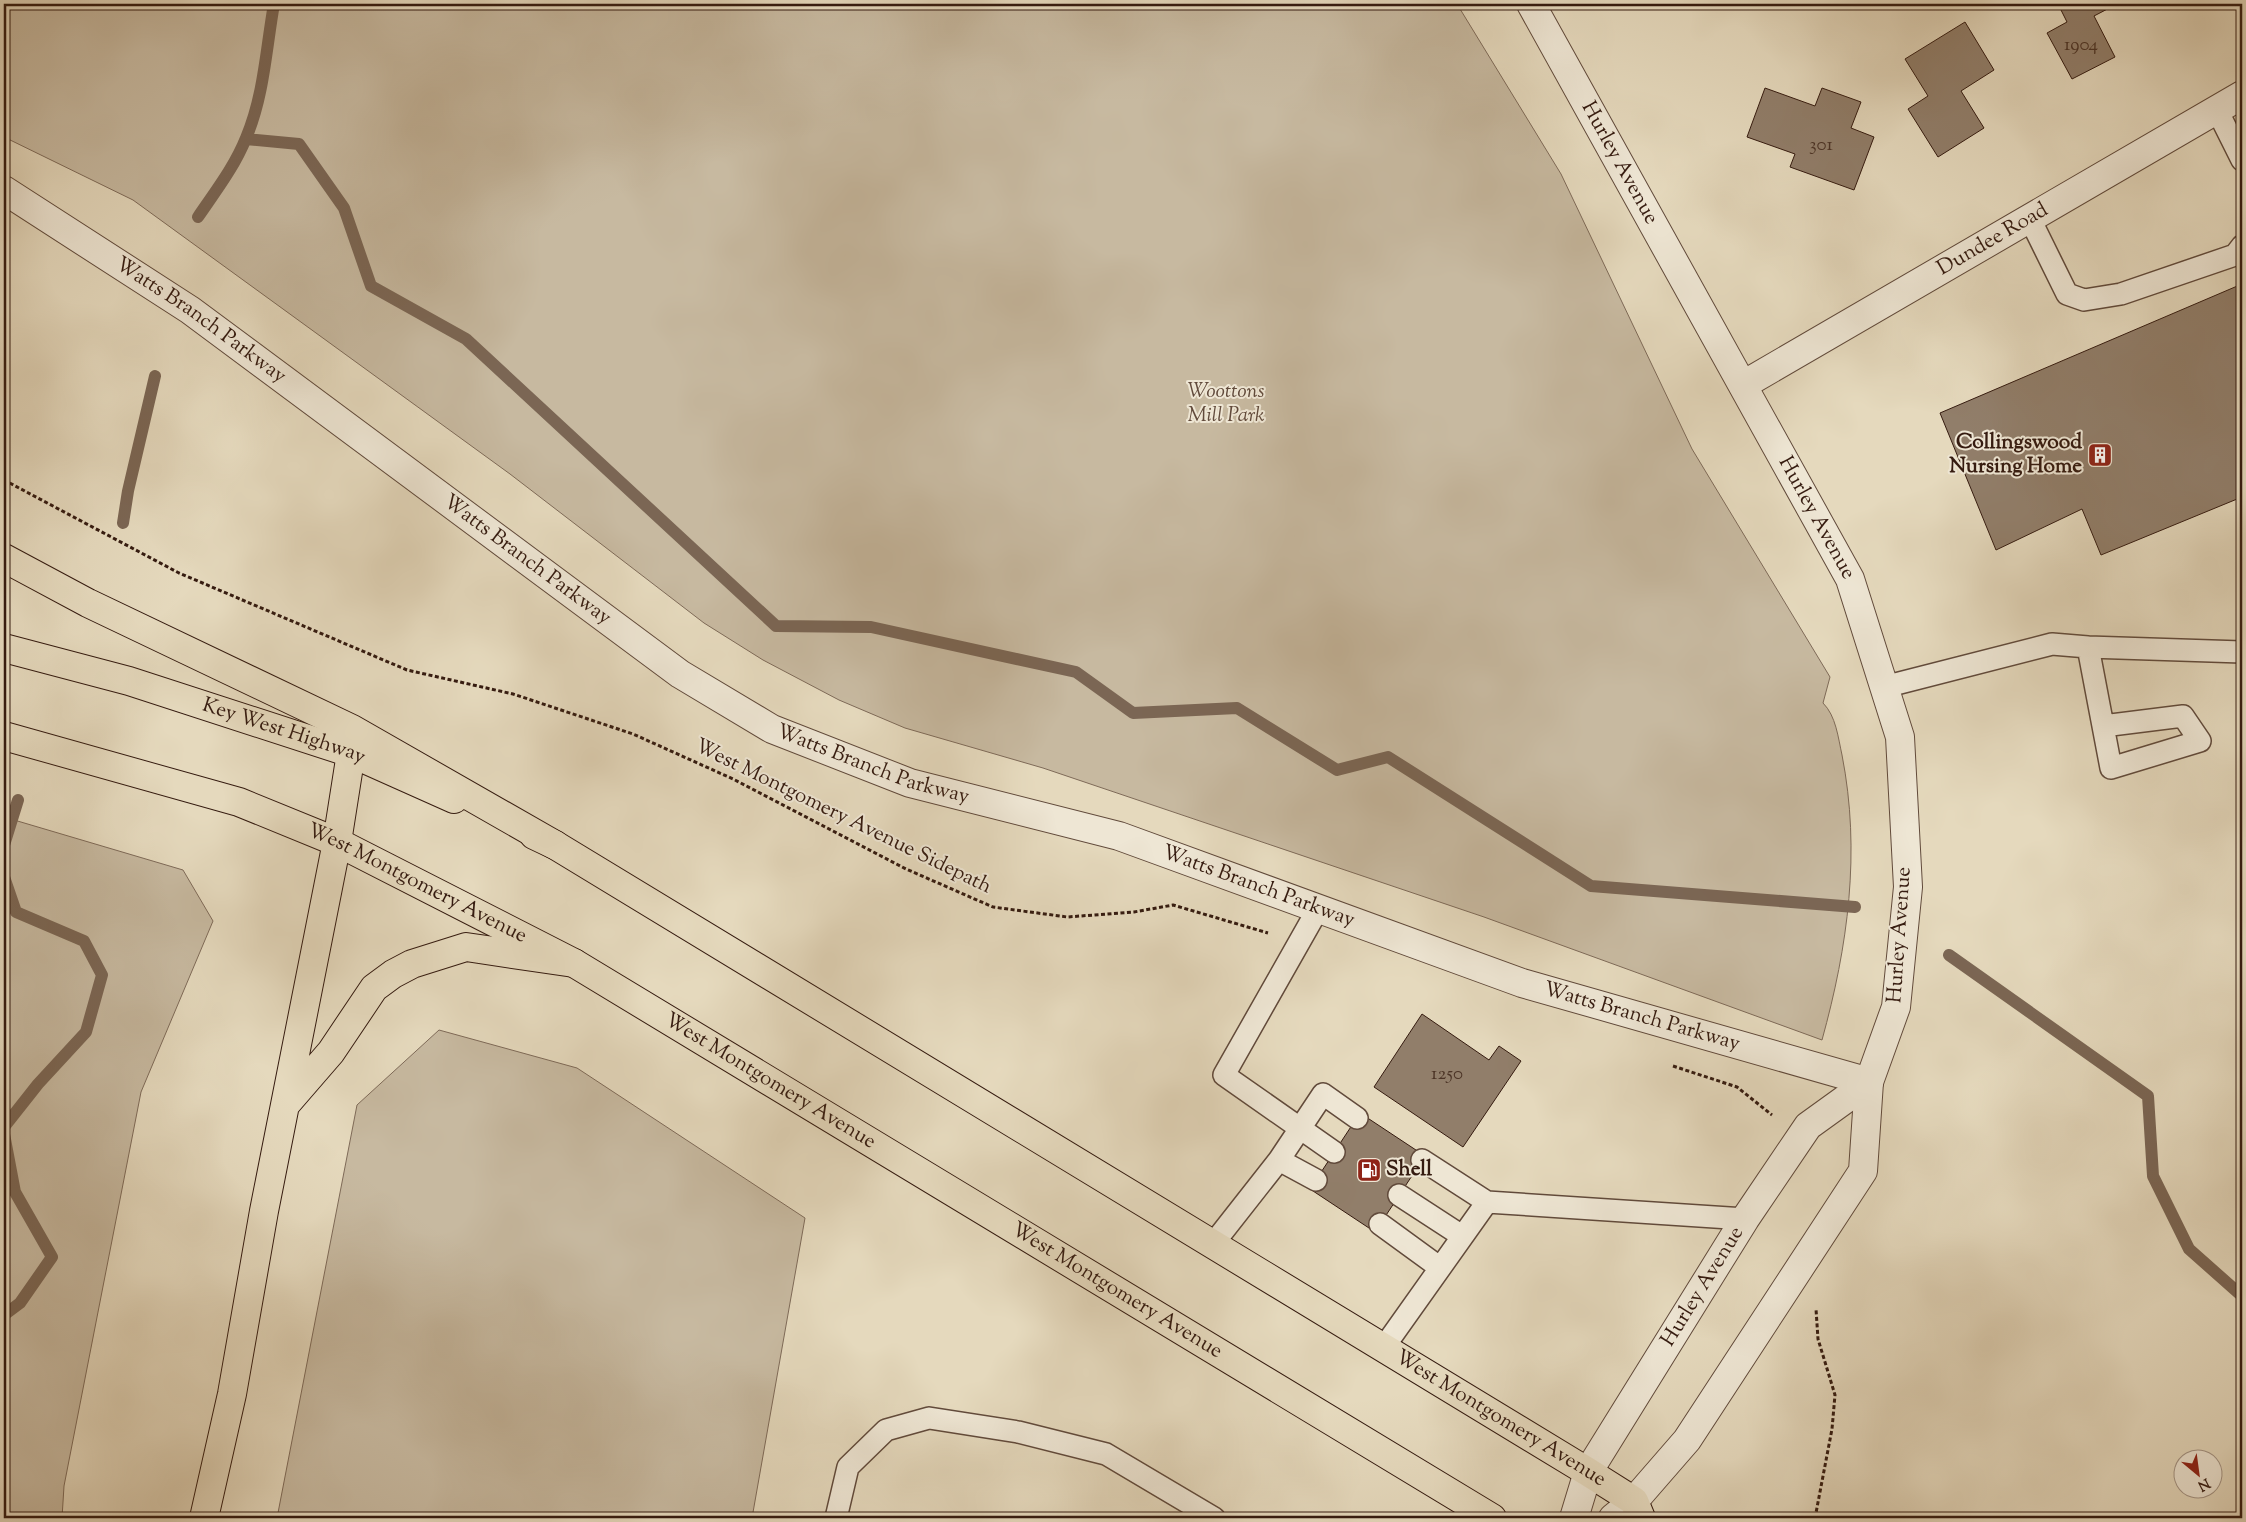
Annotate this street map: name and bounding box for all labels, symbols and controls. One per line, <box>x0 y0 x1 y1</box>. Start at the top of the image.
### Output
house number: 1904 <box>2064 32 2099 59</box>
street label: Hurley Avenue <box>1573 96 1666 230</box>
house number: 301 <box>1809 132 1833 159</box>
street label: Dundee Road <box>1932 196 2054 284</box>
street label: Watts Branch Parkway <box>109 250 293 392</box>
park label: Woottons Mill Park <box>1187 377 1265 431</box>
place label: Collingswood Nursing Home <box>1949 428 2082 482</box>
building icon: Collingswood Nursing Home <box>2087 442 2113 468</box>
street label: Hurley Avenue <box>1770 451 1863 585</box>
street label: Watts Branch Parkway <box>436 488 618 633</box>
street label: Key West Highway <box>198 691 371 773</box>
street label: Watts Branch Parkway <box>772 717 973 813</box>
street label: West Montgomery Avenue Sidepath <box>689 732 997 902</box>
street label: West Montgomery Avenue <box>302 816 532 951</box>
street label: Watts Branch Parkway <box>1158 838 1359 936</box>
street label: Hurley Avenue <box>1880 866 1920 1004</box>
street label: Watts Branch Parkway <box>1540 975 1744 1060</box>
street label: West Montgomery Avenue <box>658 1006 881 1157</box>
house number: 1250 <box>1431 1061 1463 1088</box>
place label: Shell <box>1386 1155 1432 1185</box>
fuel station icon: Shell <box>1356 1157 1382 1183</box>
street label: West Montgomery Avenue <box>1005 1215 1228 1367</box>
street label: Hurley Avenue <box>1654 1221 1752 1353</box>
street label: West Montgomery Avenue <box>1389 1343 1612 1495</box>
north arrow <box>2174 1450 2224 1500</box>
text: N <box>2194 1472 2213 1495</box>

